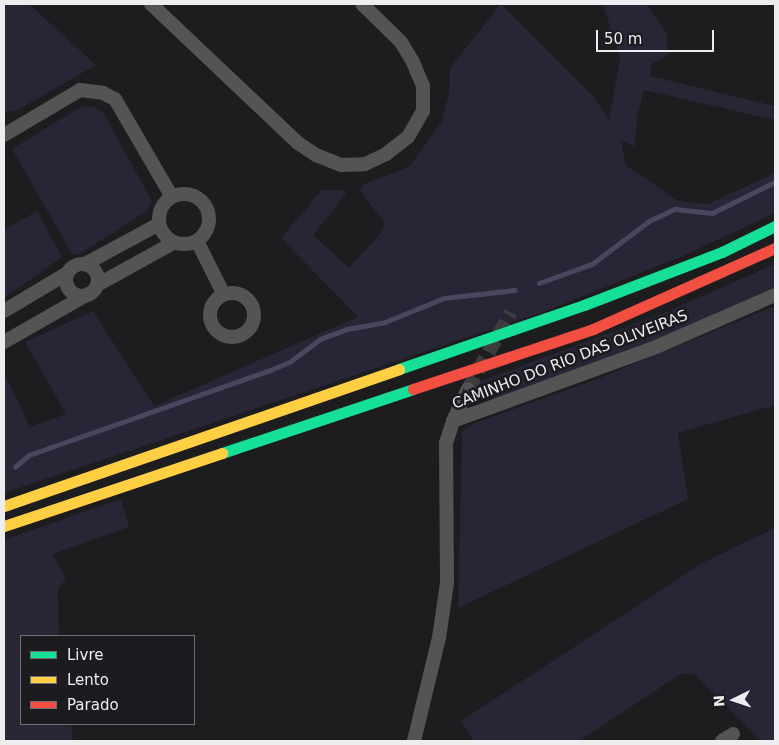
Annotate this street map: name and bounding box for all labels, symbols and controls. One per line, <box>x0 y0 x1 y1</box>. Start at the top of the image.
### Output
scale bar <box>599 20 716 52</box>
text: 50 m <box>604 30 642 48</box>
street label: CAMINHO DO RIO DAS OLIVEIRAS <box>450 307 690 413</box>
legend <box>20 635 195 725</box>
text: Livre <box>67 646 103 664</box>
text: Lento <box>67 671 109 689</box>
north arrow <box>709 675 759 725</box>
text: N <box>711 695 727 707</box>
text: Parado <box>67 696 119 714</box>

